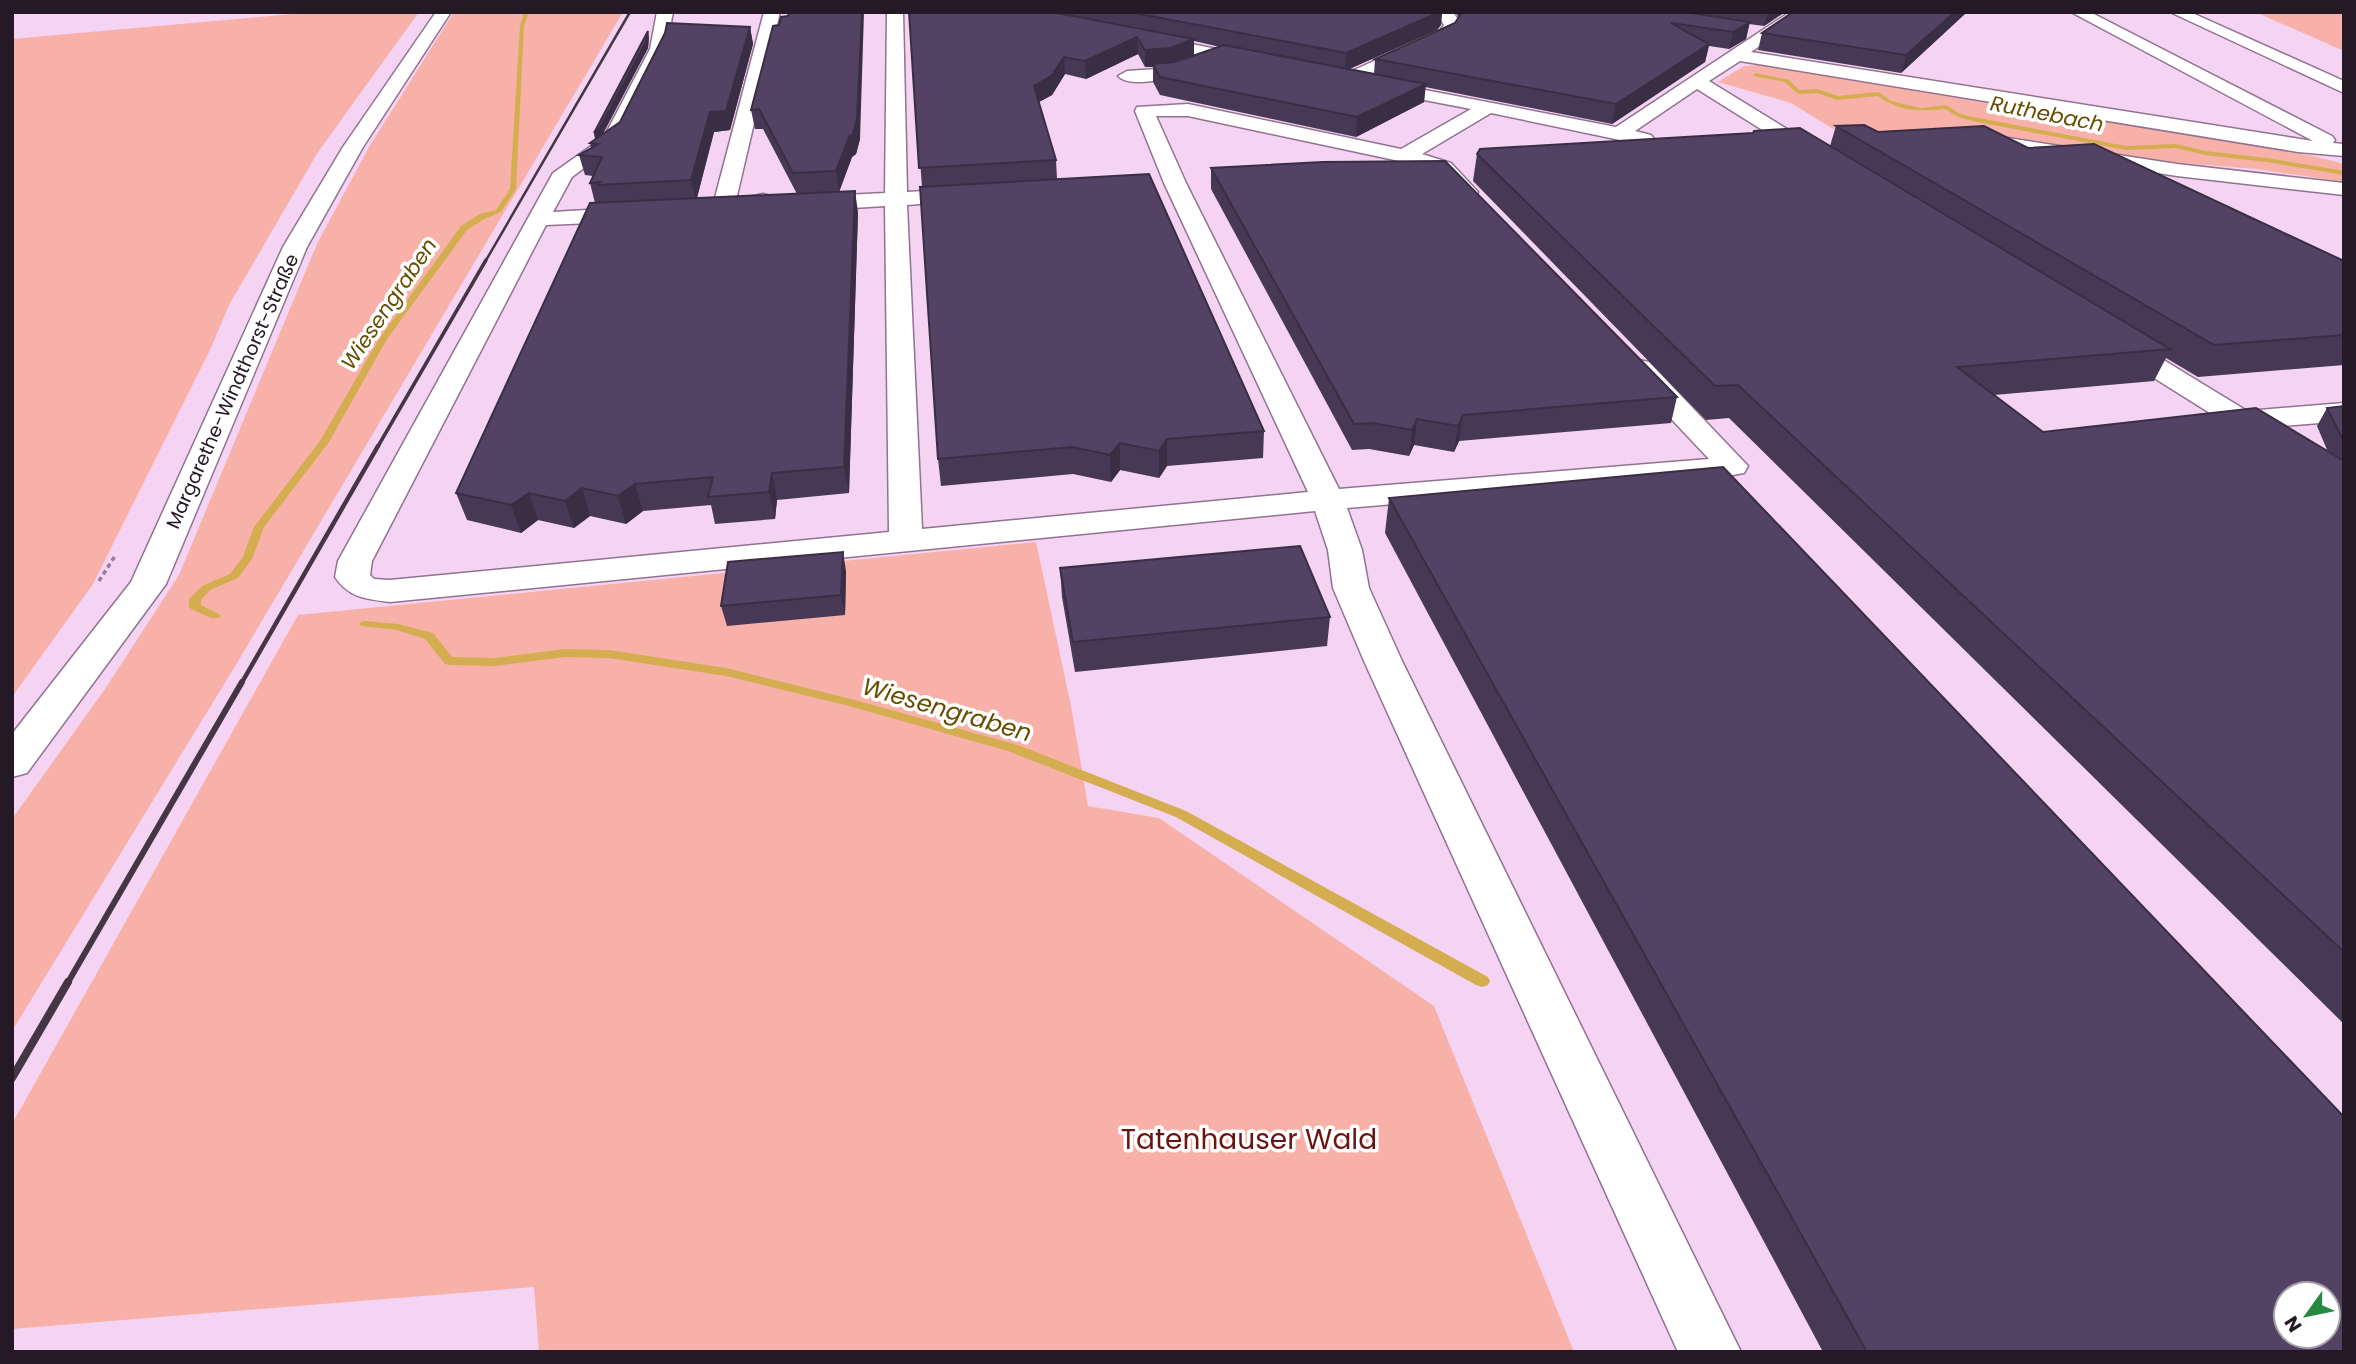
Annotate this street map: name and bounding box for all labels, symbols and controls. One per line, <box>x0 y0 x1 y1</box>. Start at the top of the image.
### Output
water label: Ruthebach <box>1988 88 2106 139</box>
water label: Wiesengraben <box>334 232 443 375</box>
street label: Margarethe-Windthorst-Straße <box>159 249 306 533</box>
water label: Wiesengraben <box>859 670 1036 749</box>
park label: Tatenhauser Wald <box>1121 1120 1377 1159</box>
north arrow <box>2272 1280 2342 1350</box>
text: N <box>2278 1311 2308 1337</box>

